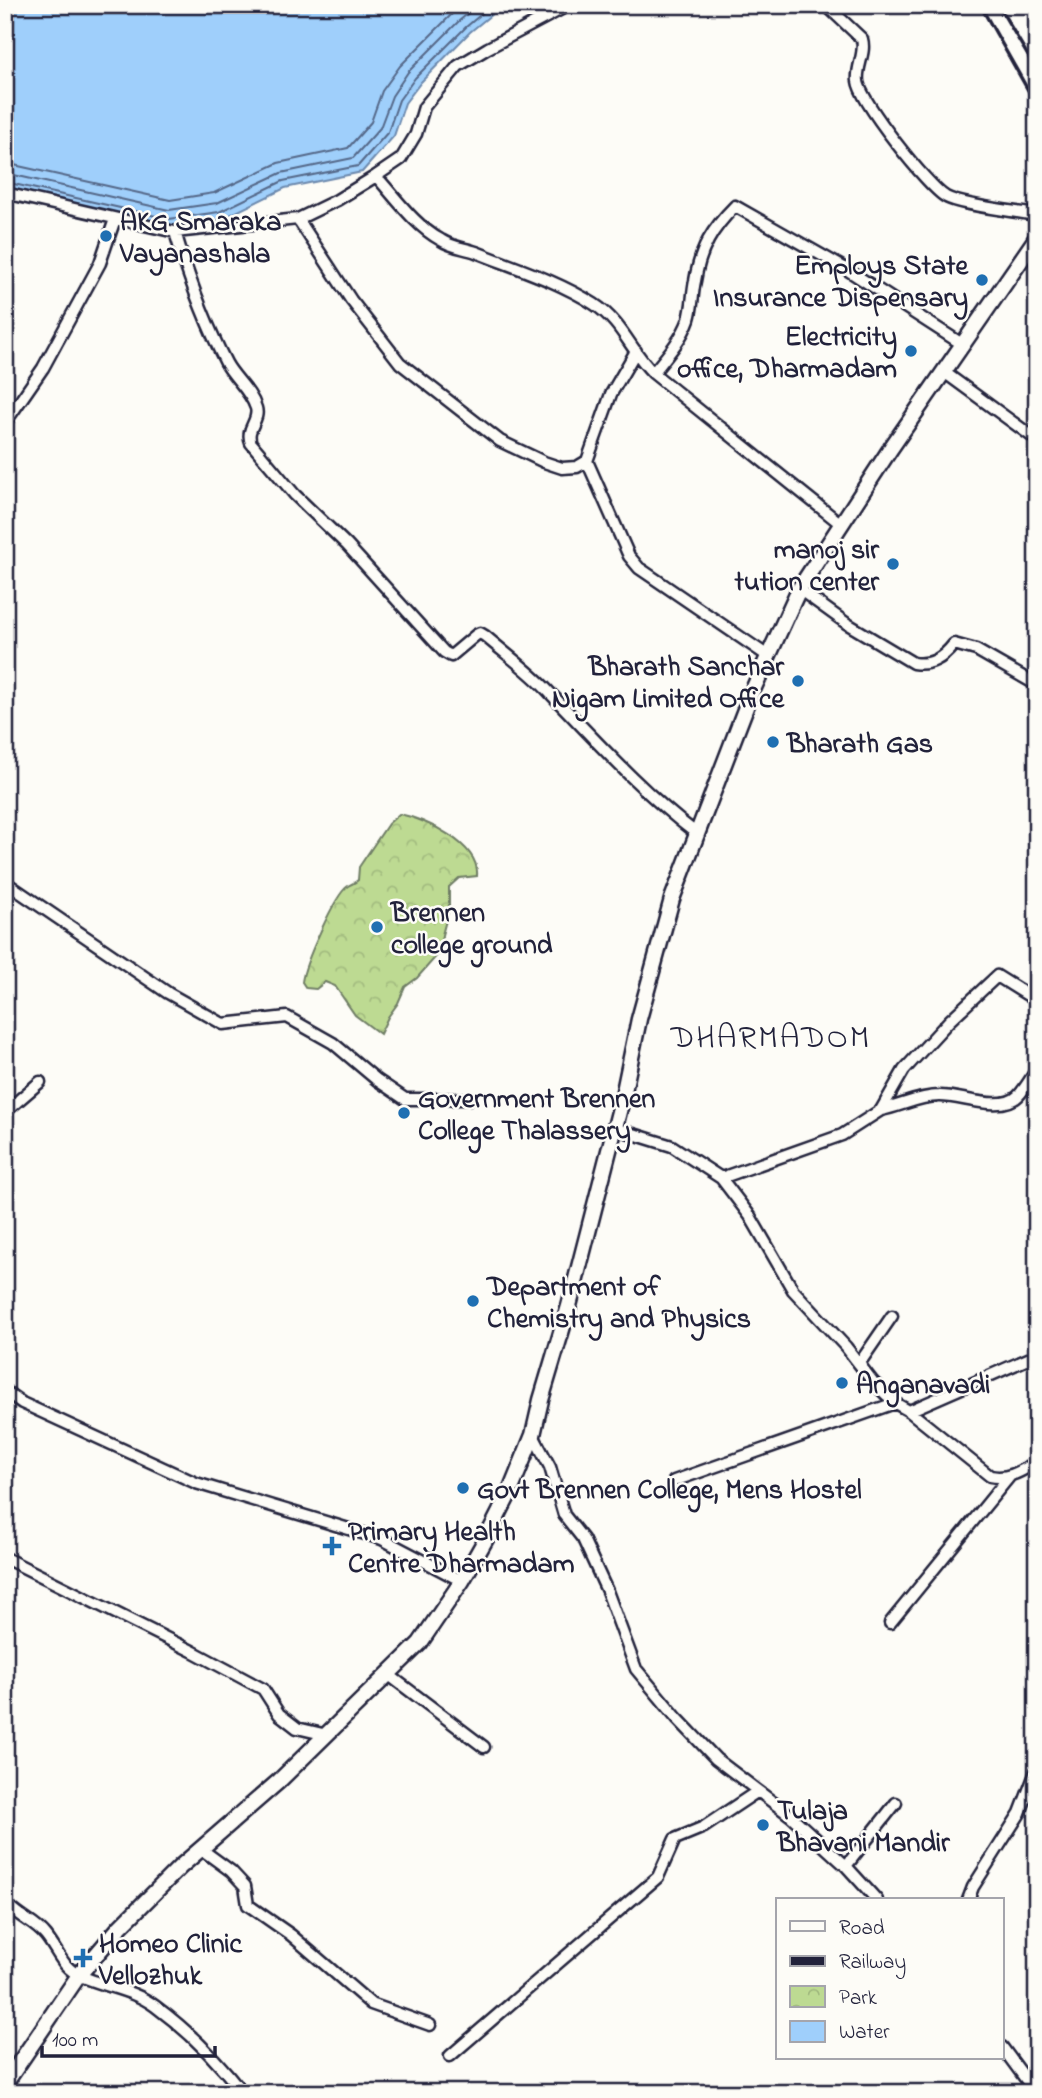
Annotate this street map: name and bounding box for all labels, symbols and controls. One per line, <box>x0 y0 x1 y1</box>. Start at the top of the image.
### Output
place label: AKG Smaraka Vayanashala <box>119 203 281 276</box>
marker: AKG Smaraka Vayanashala <box>98 228 114 244</box>
place label: Employs State Insurance Dispensary <box>713 247 969 320</box>
marker: Employs State Insurance Dispensary <box>974 272 990 288</box>
place label: Electricity office, Dharmadam <box>677 318 897 391</box>
marker: Electricity office, Dharmadam <box>903 343 919 359</box>
place label: manoj sir tution center <box>733 531 880 604</box>
marker: manoj sir tution center <box>885 556 901 572</box>
place label: Bharath Sanchar Nigam Limited Office <box>552 648 785 722</box>
marker: Bharath Sanchar Nigam Limited Office <box>790 673 806 689</box>
place label: Bharath Gas <box>785 725 933 766</box>
marker: Bharath Gas <box>765 734 781 750</box>
place label: Brennen college ground <box>389 894 553 968</box>
marker: Brennen college ground <box>369 919 385 935</box>
district label: DHARMADOM <box>670 1016 871 1063</box>
place label: Government Brennen College Thalassery <box>418 1080 655 1154</box>
marker: Government Brennen College Thalassery <box>396 1105 412 1121</box>
place label: Department of Chemistry and Physics <box>485 1268 751 1341</box>
marker: Department of Chemistry and Physics <box>465 1293 481 1309</box>
place label: Anganavadi <box>856 1366 990 1408</box>
marker: Anganavadi <box>834 1375 850 1391</box>
place label: Govt Brennen College, Mens Hostel <box>477 1471 862 1513</box>
marker: Govt Brennen College, Mens Hostel <box>455 1480 471 1496</box>
place label: Primary Health Centre Dharmadam <box>348 1513 575 1586</box>
marker: Primary Health Centre Dharmadam <box>322 1536 342 1556</box>
place label: Tulaja Bhavani Mandir <box>775 1792 951 1865</box>
marker: Tulaja Bhavani Mandir <box>755 1817 771 1833</box>
legend <box>776 1898 1004 2060</box>
text: Road <box>839 1914 885 1944</box>
place label: Homeo Clinic Vellozhuk <box>98 1925 243 1998</box>
marker: Homeo Clinic Vellozhuk <box>73 1948 93 1968</box>
text: Railway <box>839 1948 906 1980</box>
text: Park <box>839 1984 878 2014</box>
scale bar <box>42 2014 215 2058</box>
text: Water <box>839 2018 890 2048</box>
text: 100 m <box>52 2026 98 2056</box>

